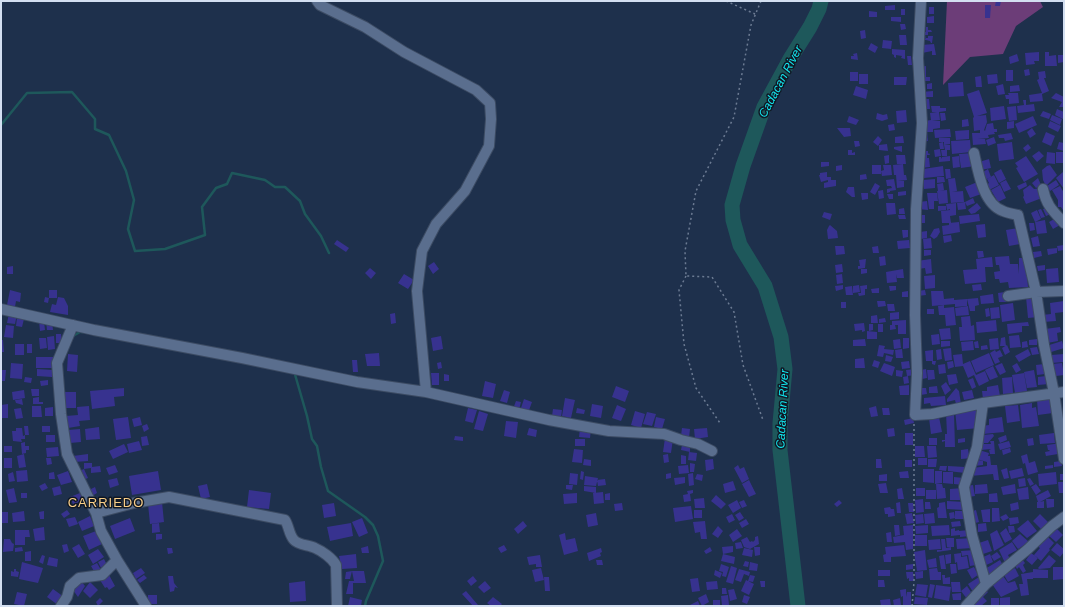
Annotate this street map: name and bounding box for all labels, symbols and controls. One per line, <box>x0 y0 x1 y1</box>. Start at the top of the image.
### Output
water label: Cadacan River <box>756 44 806 120</box>
water label: Cadacan River <box>774 369 792 449</box>
district label: CARRIEDO <box>68 495 144 511</box>

